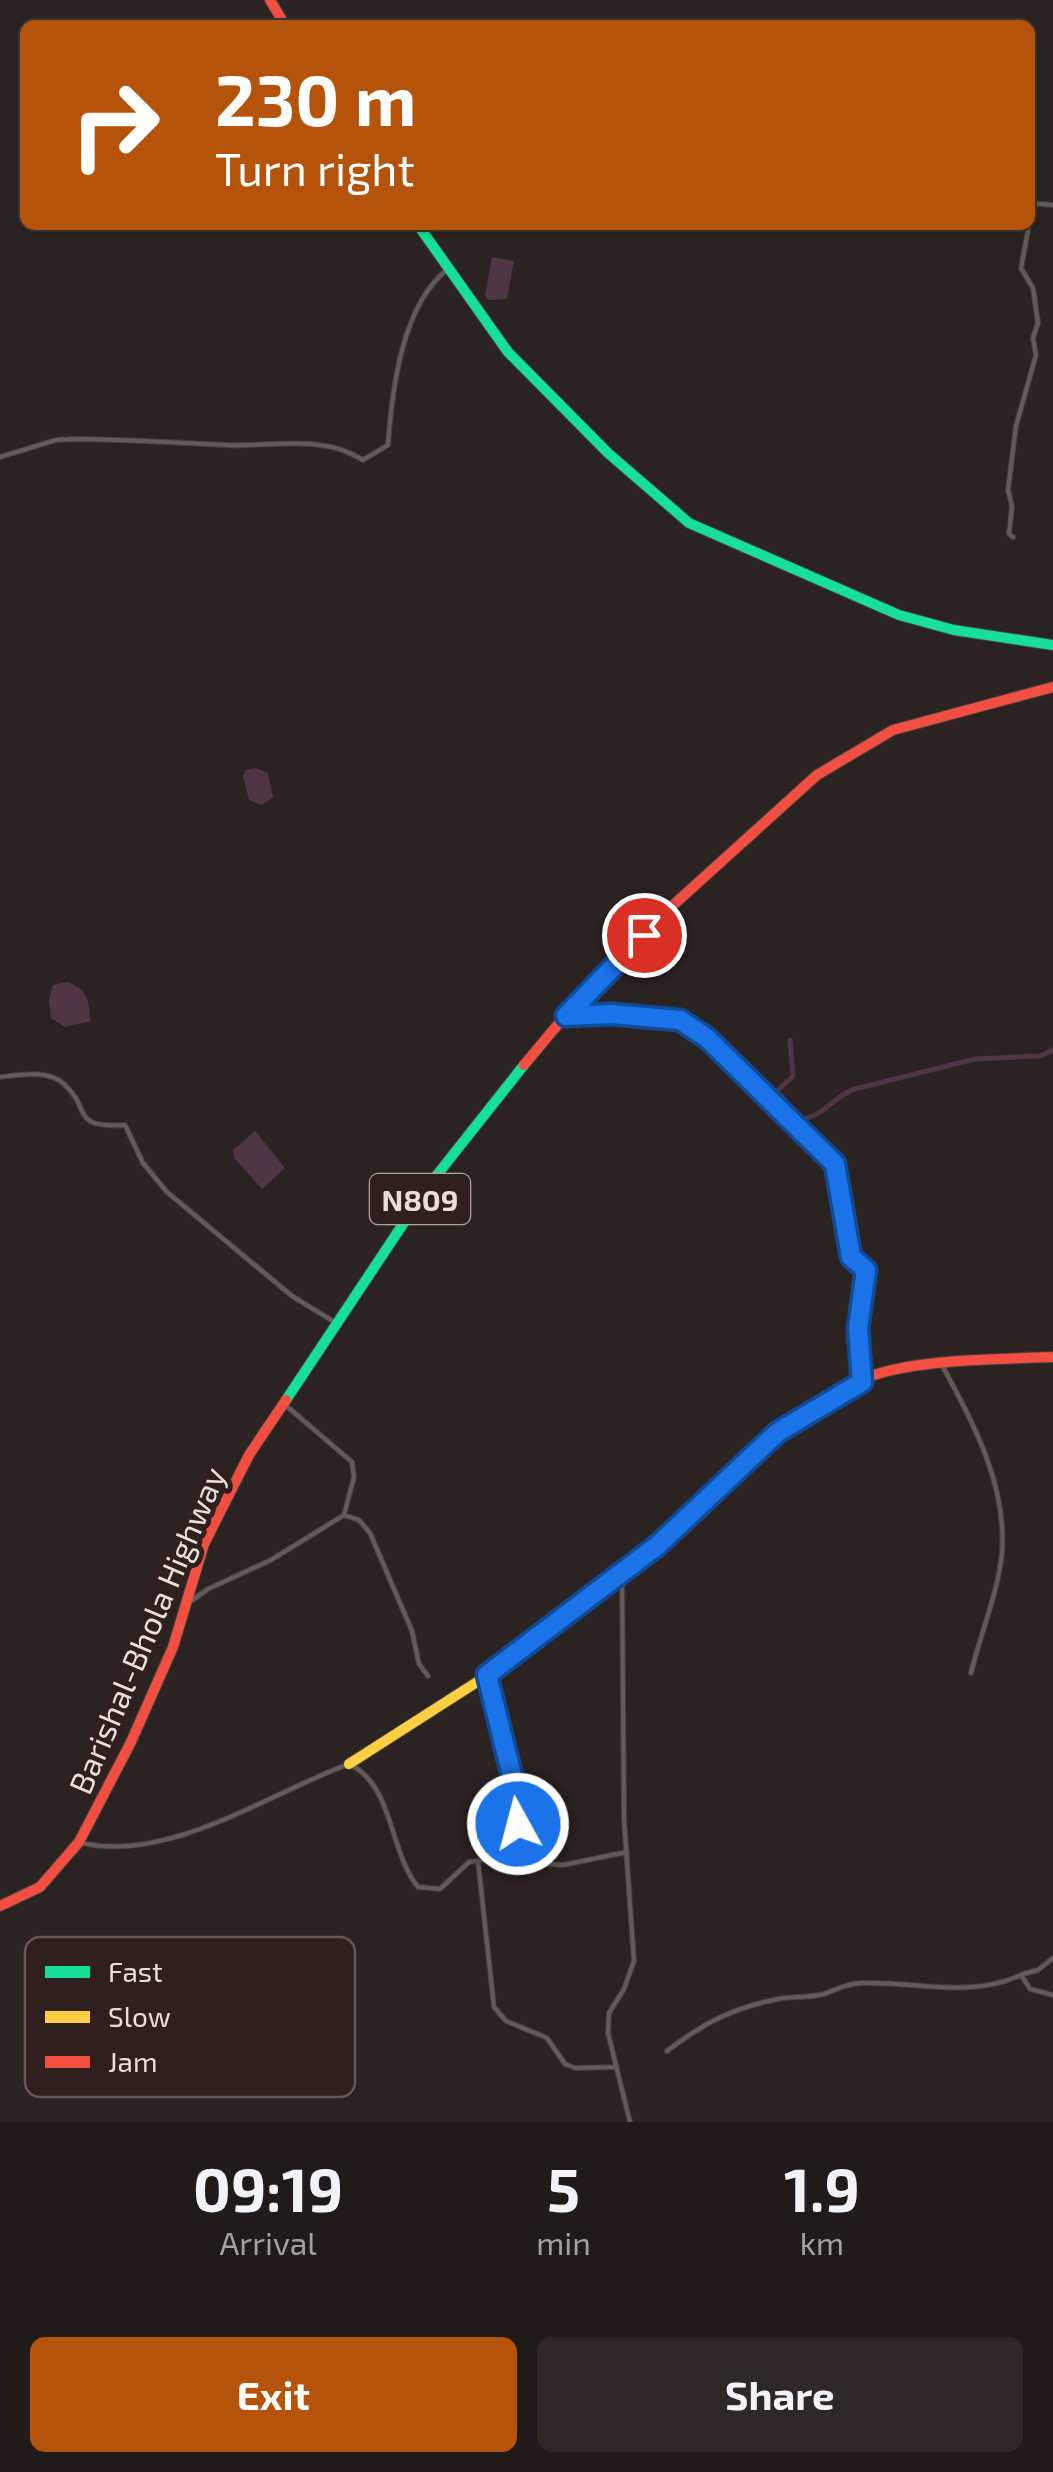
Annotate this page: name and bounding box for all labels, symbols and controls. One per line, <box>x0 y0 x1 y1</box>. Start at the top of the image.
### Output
text: 230 m <box>215 56 416 140</box>
icon: right <box>50 60 180 190</box>
text: Turn right <box>215 141 415 195</box>
pin <box>602 893 687 978</box>
icon: arrive <box>617 908 672 963</box>
road number: N809 <box>370 1174 470 1224</box>
street label: Barishal-Bhola Highway <box>60 1461 232 1799</box>
position arrow <box>466 1772 570 1876</box>
legend <box>25 1937 355 2097</box>
text: Fast <box>108 1954 163 1988</box>
text: Slow <box>108 1999 171 2033</box>
text: Jam <box>108 2044 157 2078</box>
text: 09:19 <box>193 2152 343 2224</box>
text: 5 <box>547 2152 580 2224</box>
text: 1.9 <box>784 2152 860 2224</box>
text: Arrival <box>219 2223 317 2261</box>
text: min <box>536 2223 591 2261</box>
text: km <box>800 2223 844 2261</box>
button: Exit <box>30 2337 517 2452</box>
button: Share <box>537 2337 1023 2452</box>

